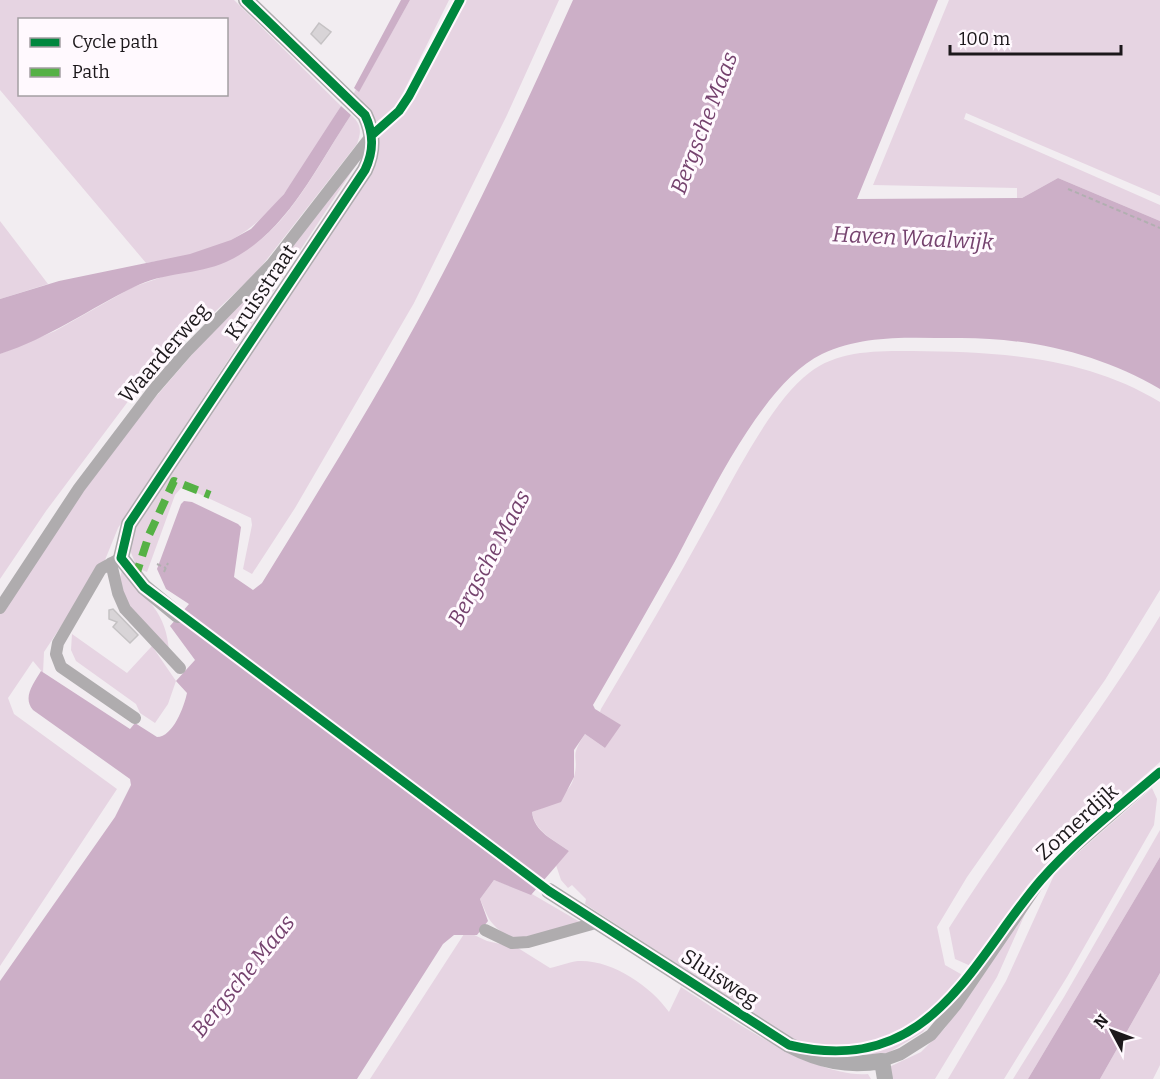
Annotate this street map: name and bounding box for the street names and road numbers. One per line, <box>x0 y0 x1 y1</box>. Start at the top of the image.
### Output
street label: Kruisstraat <box>220 239 303 345</box>
street label: Waarderweg <box>113 297 215 409</box>
street label: Zomerdijk <box>1031 778 1123 866</box>
street label: Sluisweg <box>676 943 764 1013</box>

